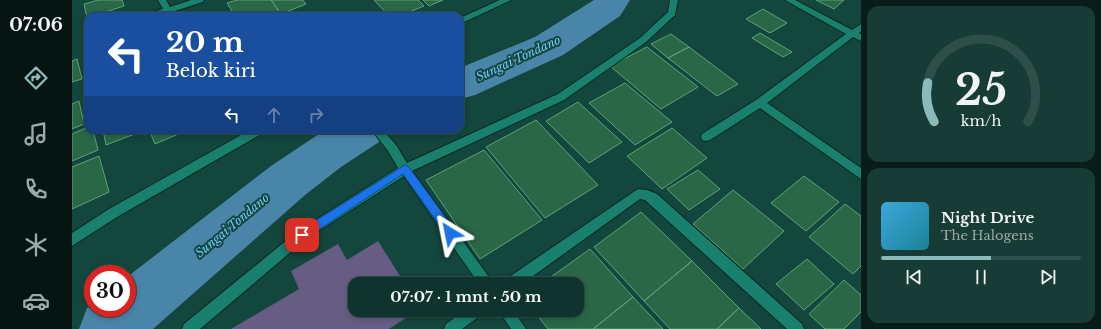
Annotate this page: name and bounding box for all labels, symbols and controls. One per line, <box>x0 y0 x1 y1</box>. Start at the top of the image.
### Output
text: 07:06 <box>9 14 63 36</box>
text: 20 m <box>166 25 244 60</box>
icon: left <box>100 28 152 80</box>
water label: Sungai Tondano <box>473 32 563 84</box>
text: Belok kiri <box>166 60 256 82</box>
icon: directions <box>22 64 50 92</box>
text: 25 <box>955 65 1007 116</box>
icon: left <box>221 104 243 126</box>
icon: ahead <box>263 104 285 126</box>
icon: right <box>305 104 327 126</box>
text: km/h <box>961 111 1001 129</box>
icon: music <box>22 120 50 148</box>
icon: phone <box>22 175 50 203</box>
water label: Sungai Tondano <box>192 190 272 260</box>
text: Night Drive <box>941 208 1034 227</box>
position arrow <box>429 212 471 254</box>
pin <box>285 218 319 252</box>
icon: arrive <box>291 224 313 246</box>
text: The Halogens <box>941 227 1034 244</box>
icon: climate <box>22 231 50 259</box>
speed limit sign: 30 <box>84 265 136 317</box>
icon: previous <box>903 266 925 288</box>
icon: pause <box>970 266 992 288</box>
icon: next <box>1037 266 1059 288</box>
icon: car <box>22 287 50 315</box>
text: 07:07 · 1 mnt · 50 m <box>390 287 542 306</box>

